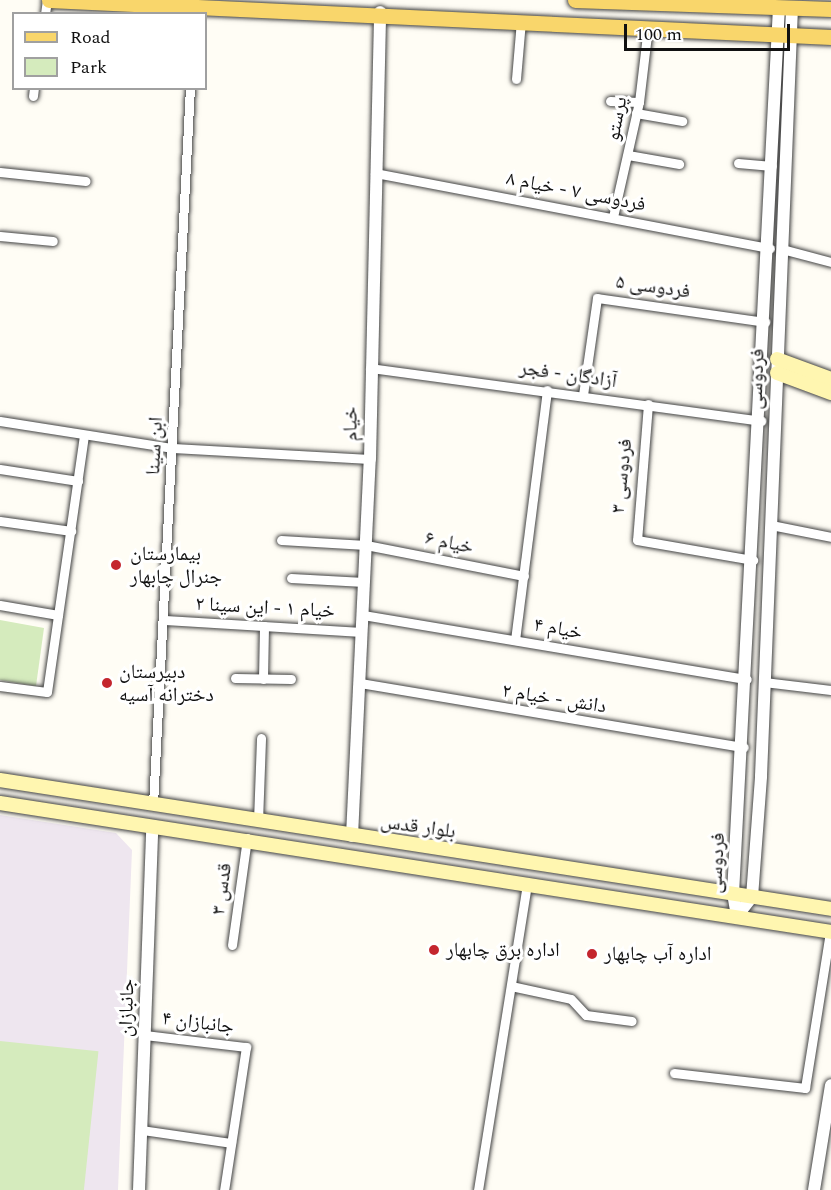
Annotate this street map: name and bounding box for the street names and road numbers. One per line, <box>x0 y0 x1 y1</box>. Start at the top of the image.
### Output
street label: پرستو <box>601 95 633 143</box>
street label: فردوسی ۷ - خیام ۸ <box>504 167 648 217</box>
street label: فردوسی ۵ <box>614 270 692 304</box>
street label: فردوسی <box>744 348 770 410</box>
street label: آزادگان - فجر <box>518 356 618 394</box>
street label: خیام <box>339 407 363 441</box>
street label: ابن سینا <box>141 416 169 476</box>
street label: فردوسی ۳ <box>606 437 638 515</box>
street label: خیام ۶ <box>423 527 475 559</box>
street label: خیام ۱ - این سینا ۲ <box>195 592 335 624</box>
street label: خیام ۴ <box>532 613 584 645</box>
street label: دانش - خیام ۲ <box>500 679 608 719</box>
street label: بلوار قدس <box>379 810 457 844</box>
street label: فردوسی <box>703 832 731 894</box>
street label: قدس ۳ <box>206 862 238 916</box>
street label: جانبازان <box>114 978 140 1038</box>
street label: جانبازان ۴ <box>161 1007 235 1039</box>

